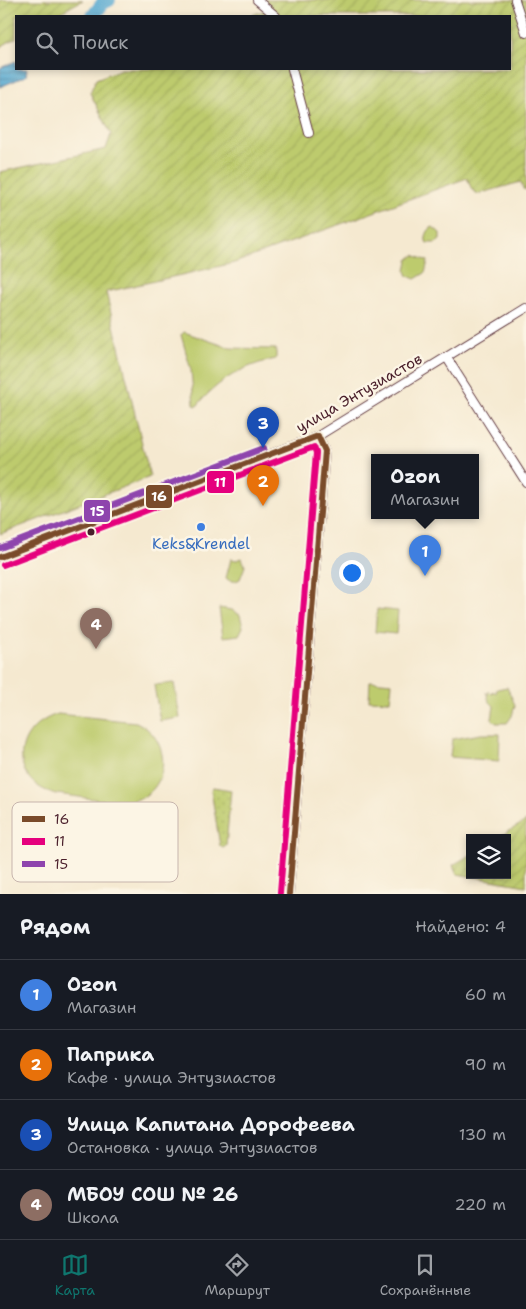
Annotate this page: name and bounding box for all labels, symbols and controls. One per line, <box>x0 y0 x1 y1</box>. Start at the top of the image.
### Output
search box <box>15 15 511 70</box>
icon: search <box>33 29 61 57</box>
text: Поиск <box>73 30 128 55</box>
street label: улица Энтузиастов <box>292 349 426 437</box>
pin: 3 <box>247 407 279 448</box>
popup <box>371 454 479 519</box>
text: Ozon <box>390 464 440 489</box>
pin: 2 <box>247 465 279 506</box>
line badge: 11 <box>206 470 235 494</box>
text: 11 <box>214 473 226 491</box>
line badge: 16 <box>145 484 173 509</box>
text: 16 <box>151 487 167 505</box>
text: Магазин <box>390 489 460 510</box>
line badge: 15 <box>83 499 111 523</box>
text: 15 <box>89 502 105 520</box>
marker: Keks&Krendel <box>195 521 207 533</box>
unlabelled marker <box>86 527 96 537</box>
place label: Keks&Krendel <box>152 534 250 554</box>
pin: 1 <box>409 535 441 576</box>
your location <box>339 560 365 586</box>
pin: 4 <box>80 608 112 649</box>
legend <box>12 802 178 882</box>
text: 16 <box>54 810 69 828</box>
text: 11 <box>54 832 65 850</box>
map controls <box>466 834 511 879</box>
button: layers <box>466 834 511 879</box>
text: 15 <box>54 855 68 873</box>
text: Рядом <box>20 913 90 941</box>
text: Найдено: 4 <box>415 916 506 937</box>
text: Ozon <box>67 972 117 997</box>
text: 1 <box>32 984 40 1005</box>
text: 60 m <box>465 984 506 1005</box>
text: Магазин <box>67 997 136 1018</box>
text: Паприка <box>67 1042 154 1067</box>
text: 2 <box>30 1054 42 1075</box>
text: 90 m <box>465 1054 506 1075</box>
text: Кафе · улица Энтузиастов <box>67 1067 276 1088</box>
text: Улица Капитана Дорофеева <box>67 1112 355 1137</box>
text: 3 <box>30 1124 42 1145</box>
text: 130 m <box>459 1124 506 1145</box>
text: Остановка · улица Энтузиастов <box>67 1137 317 1158</box>
text: МБОУ СОШ № 26 <box>67 1182 238 1207</box>
text: 4 <box>30 1194 42 1215</box>
text: 220 m <box>454 1194 506 1215</box>
text: Школа <box>67 1207 119 1228</box>
tab: Карта <box>55 1251 95 1299</box>
tab: Маршрут <box>205 1251 270 1299</box>
tab: Сохранённые <box>380 1251 471 1299</box>

